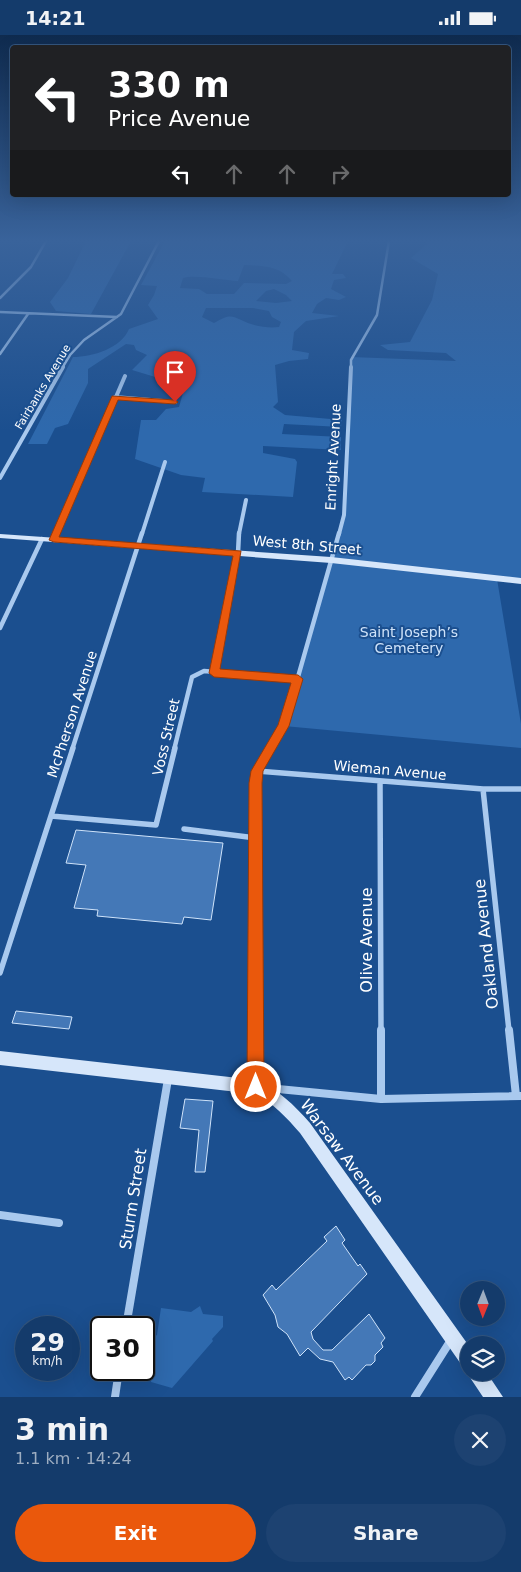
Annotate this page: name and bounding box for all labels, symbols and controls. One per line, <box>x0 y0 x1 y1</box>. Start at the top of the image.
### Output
text: 14:21 <box>25 7 85 29</box>
icon: left <box>25 65 90 130</box>
text: 330 m <box>108 65 230 105</box>
text: Price Avenue <box>108 106 250 131</box>
icon: left <box>167 160 195 188</box>
icon: ahead <box>220 160 248 188</box>
icon: ahead <box>273 160 301 188</box>
icon: right <box>326 160 354 188</box>
street label: Fairbanks Avenue <box>12 342 74 432</box>
pin <box>154 351 196 402</box>
icon: arrive <box>161 358 189 386</box>
street label: Enright Avenue <box>322 403 344 511</box>
street label: West 8th Street <box>252 532 363 558</box>
park label: Saint Joseph’s Cemetery <box>360 624 458 656</box>
street label: McPherson Avenue <box>44 648 100 780</box>
street label: Voss Street <box>149 696 183 777</box>
street label: Wieman Avenue <box>333 757 447 783</box>
street label: Oakland Avenue <box>470 878 502 1010</box>
street label: Olive Avenue <box>357 887 376 993</box>
position arrow <box>229 1060 281 1112</box>
street label: Warsaw Avenue <box>296 1096 388 1208</box>
street label: Sturm Street <box>116 1147 150 1251</box>
north arrow <box>460 1281 505 1326</box>
map controls <box>460 1281 505 1381</box>
speed limit sign: 30 <box>90 1316 155 1381</box>
text: 29 <box>30 1328 65 1357</box>
button: layers <box>460 1336 505 1381</box>
text: km/h <box>32 1354 63 1368</box>
text: 3 min <box>15 1412 109 1447</box>
button: close <box>454 1414 506 1466</box>
text: 1.1 km · 14:24 <box>15 1449 132 1468</box>
button: Exit <box>15 1504 256 1562</box>
button: Share <box>266 1504 506 1562</box>

